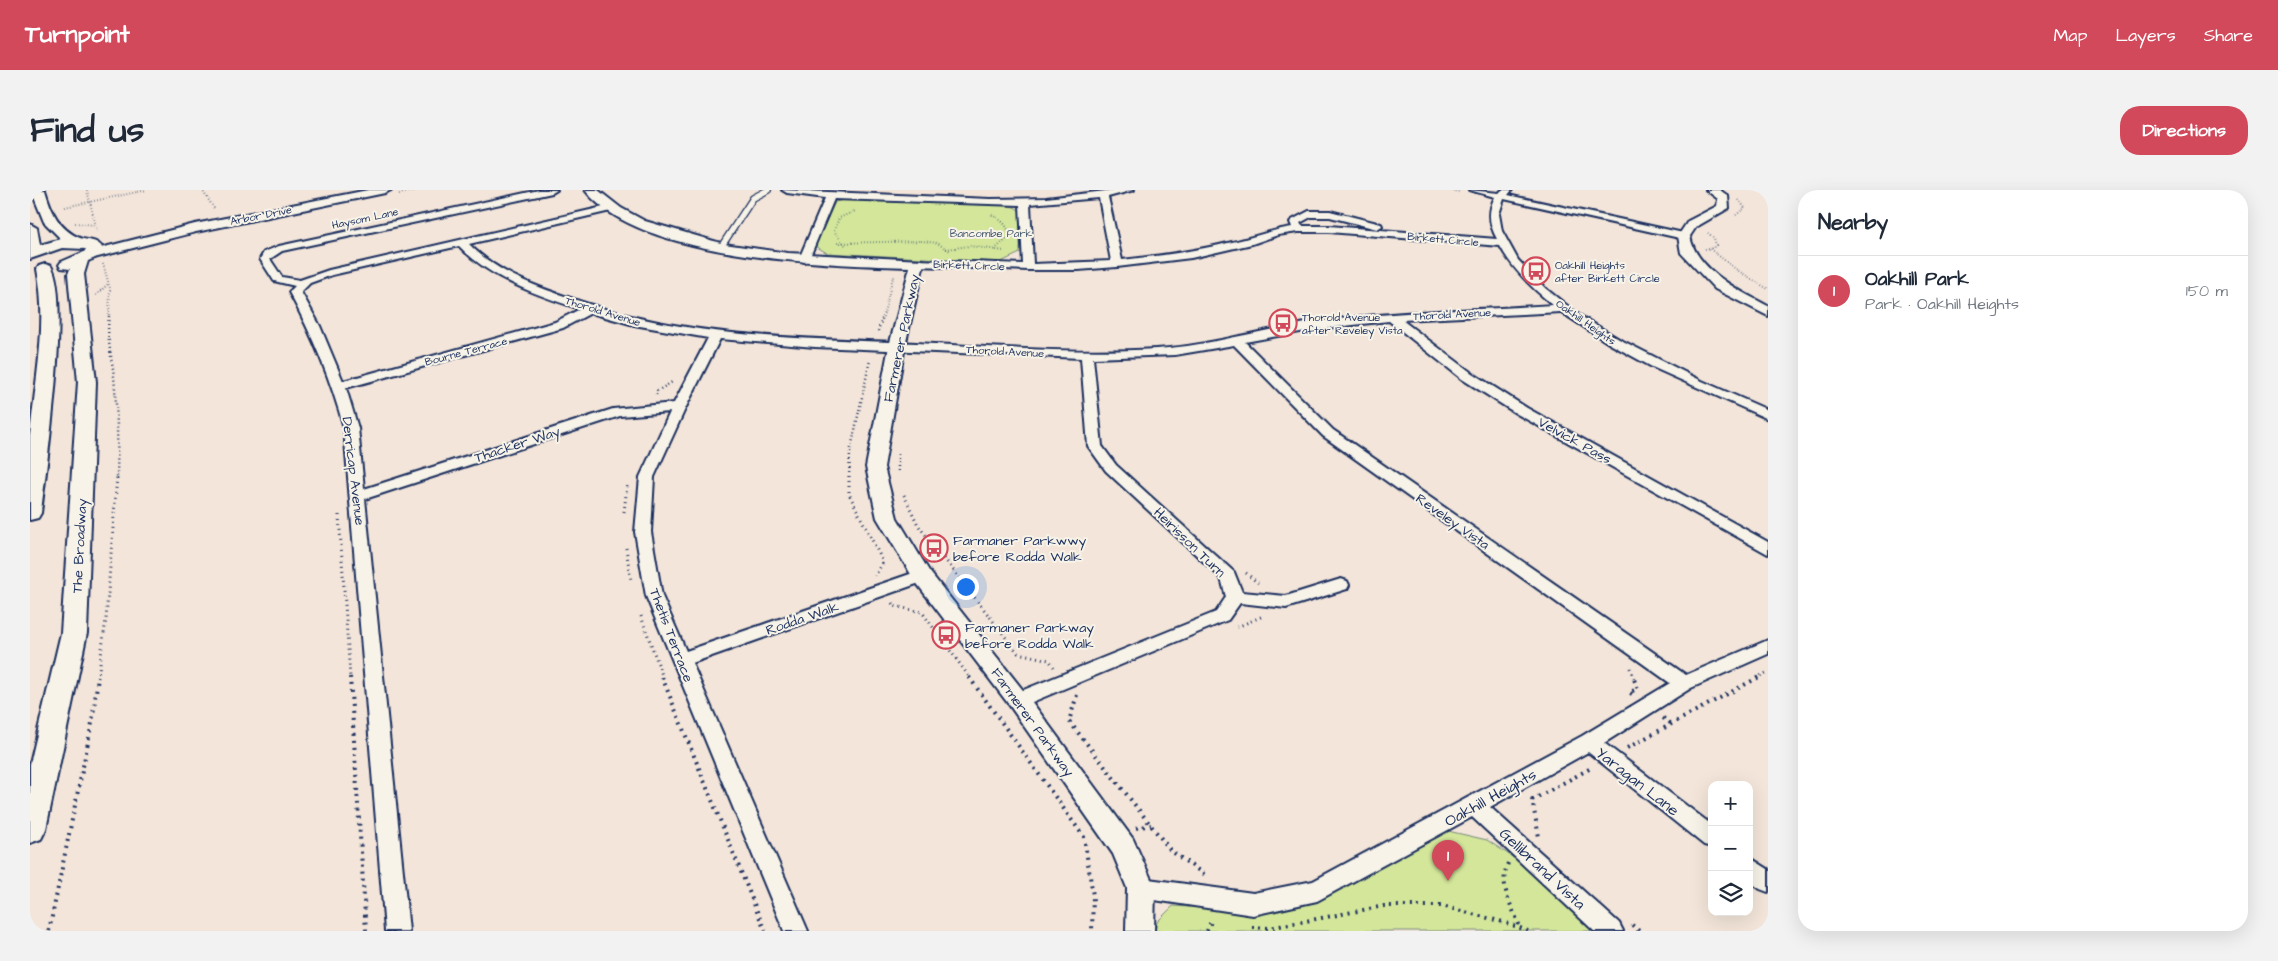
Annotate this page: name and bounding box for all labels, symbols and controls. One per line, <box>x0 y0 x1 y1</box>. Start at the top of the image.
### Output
text: Turnpoint <box>25 18 130 52</box>
text: Map <box>2053 23 2087 48</box>
text: Layers <box>2115 23 2176 48</box>
text: Share <box>2204 23 2253 48</box>
text: Find us <box>30 106 144 155</box>
button: Directions <box>2120 106 2248 155</box>
street label: Arbor Drive <box>229 202 293 229</box>
street label: Haysom Lane <box>330 204 400 234</box>
text: Nearby <box>1818 208 1888 237</box>
park label: Bancombe Park <box>950 226 1033 241</box>
street label: Birkett Circle <box>1407 229 1479 250</box>
bus stop icon: Oakhill Heights after Birkett Circle <box>1521 256 1551 286</box>
street label: Birkett Circle <box>933 257 1005 274</box>
place label: Oakhill Heights after Birkett Circle <box>1555 258 1660 286</box>
text: Oakhill Park <box>1865 266 1969 293</box>
street label: Farmerer Parkway <box>879 272 925 404</box>
text: 1 <box>1833 280 1835 302</box>
text: 150 m <box>2186 280 2228 302</box>
street label: Thorold Avenue <box>563 293 643 330</box>
text: Park · Oakhill Heights <box>1865 293 2019 315</box>
street label: Oakhill Heights <box>1552 296 1619 350</box>
street label: Thorold Avenue <box>1413 305 1492 324</box>
bus stop icon: Thorold Avenue after Reveley Vista <box>1268 308 1298 338</box>
place label: Thorold Avenue after Reveley Vista <box>1302 310 1403 339</box>
street label: Bourne Terrace <box>423 333 509 370</box>
street label: Thorold Avenue <box>966 342 1044 361</box>
street label: Velvick Pass <box>1534 412 1615 469</box>
street label: Derricap Avenue <box>336 416 370 527</box>
street label: Thacker Way <box>472 422 563 468</box>
street label: Reveley Vista <box>1411 489 1493 555</box>
street label: The Broadway <box>68 498 92 594</box>
street label: Heirisson Turn <box>1149 503 1230 582</box>
place label: Farmaner Parkwwy before Rodda Walk <box>953 531 1086 567</box>
bus stop icon: Farmaner Parkwwy before Rodda Walk <box>919 533 949 563</box>
your location <box>953 574 979 600</box>
street label: Thetis Terrace <box>644 586 698 686</box>
street label: Rodda Walk <box>763 597 842 641</box>
place label: Farmaner Parkway before Rodda Walk <box>965 618 1094 654</box>
bus stop icon: Farmaner Parkway before Rodda Walk <box>931 620 961 650</box>
street label: Farmerer Parkway <box>986 664 1079 781</box>
street label: Yaragan Lane <box>1590 742 1684 822</box>
street label: Oakhill Heights <box>1441 764 1541 833</box>
map controls <box>1708 781 1753 916</box>
button: + <box>1708 781 1753 826</box>
street label: Gellibrand Vista <box>1494 823 1590 915</box>
button: − <box>1708 826 1753 871</box>
pin: 1 <box>1432 840 1464 881</box>
button: layers <box>1708 871 1753 916</box>

